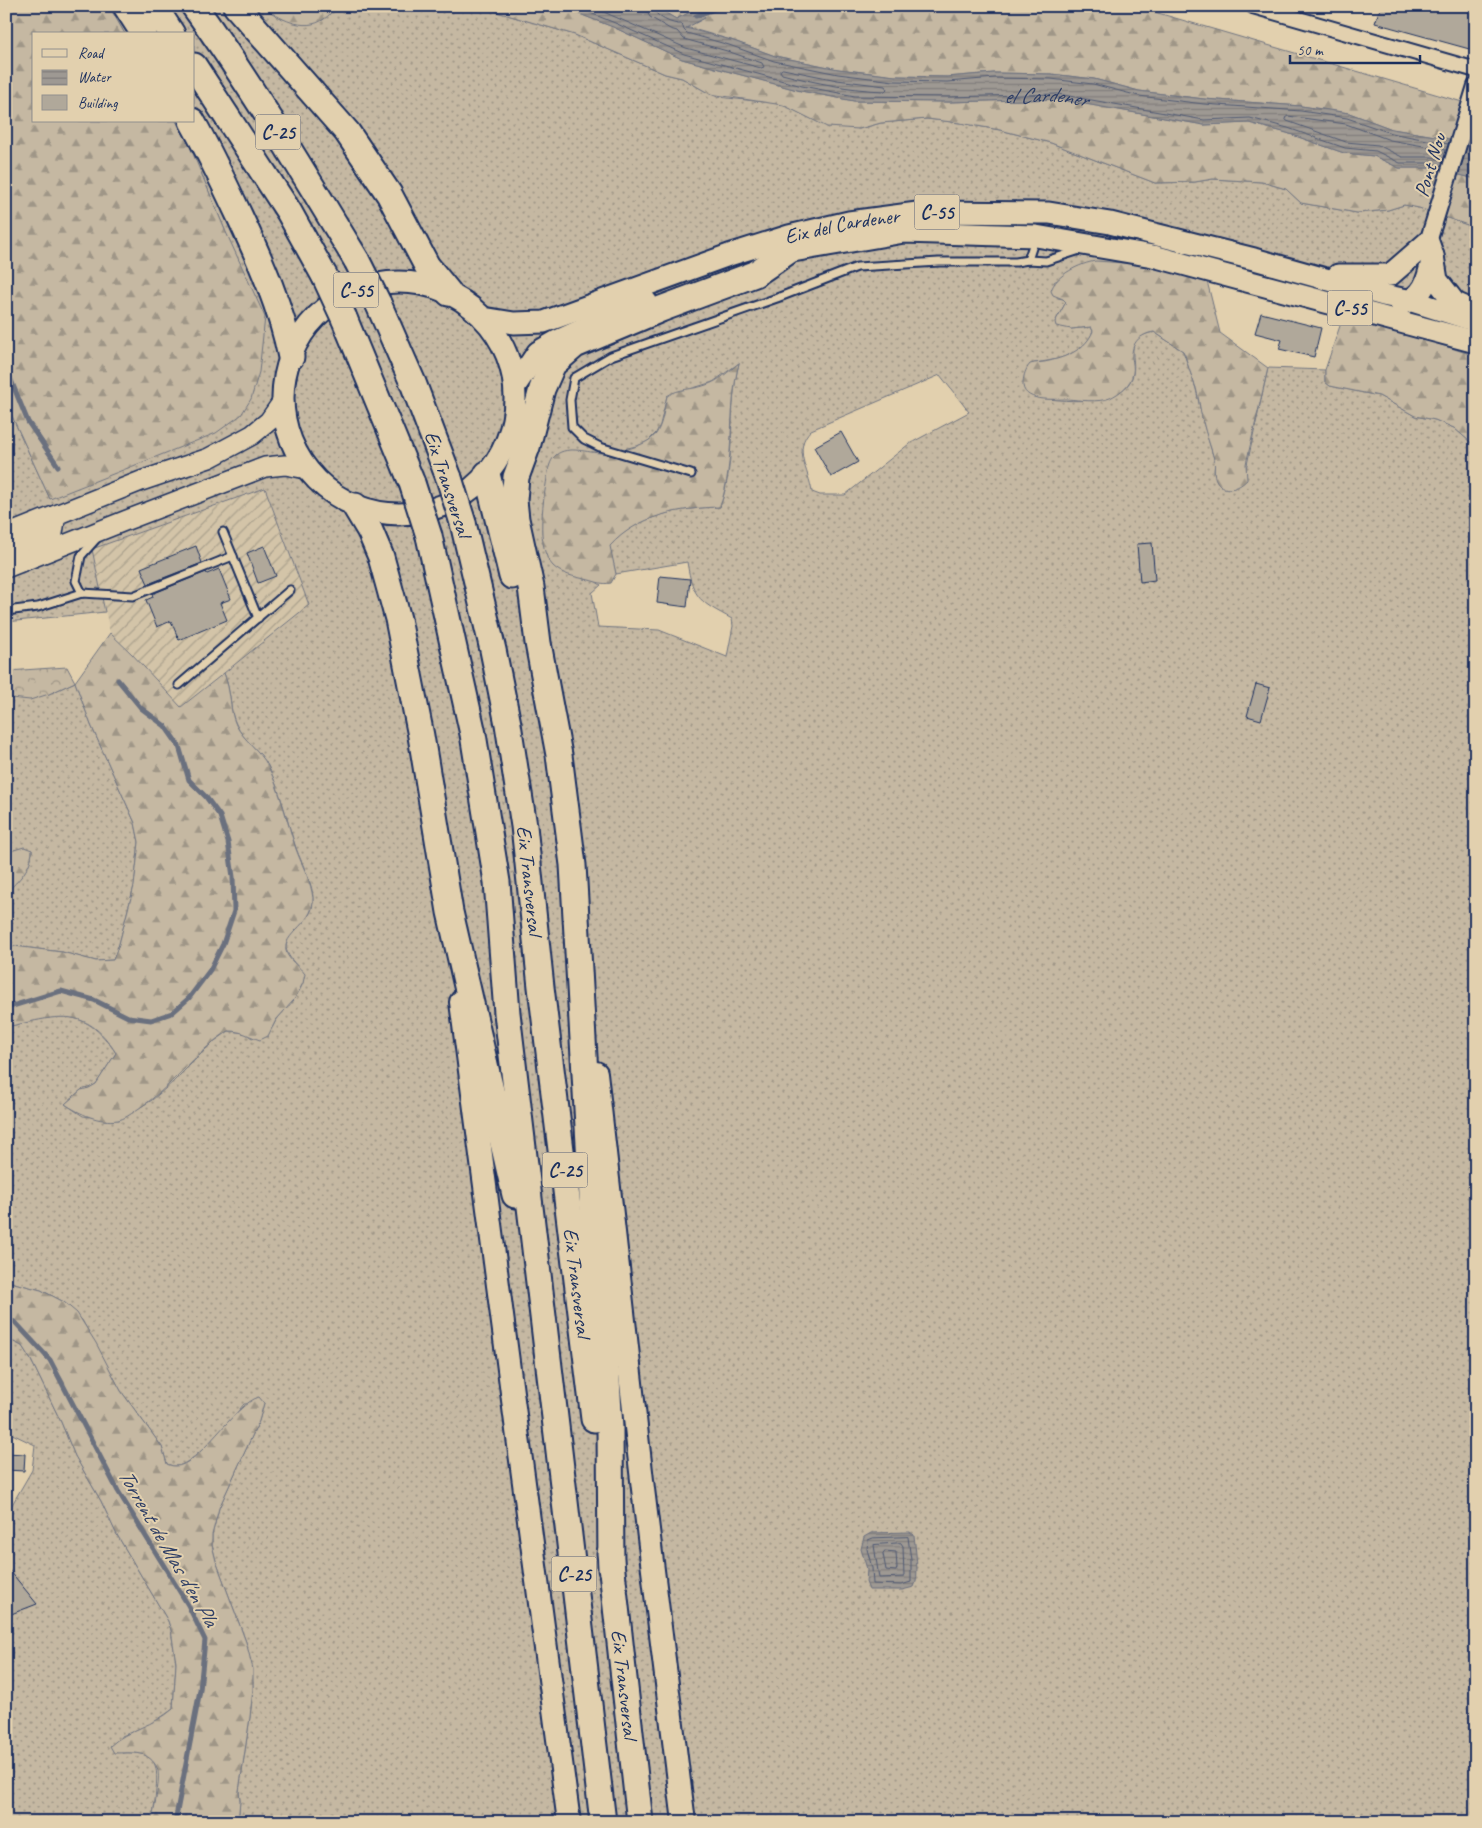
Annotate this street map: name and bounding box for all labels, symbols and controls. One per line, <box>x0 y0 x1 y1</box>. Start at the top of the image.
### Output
legend <box>32 32 195 122</box>
scale bar <box>1290 32 1420 64</box>
text: 50 m <box>1297 41 1324 60</box>
text: Road <box>78 44 105 63</box>
text: Water <box>78 68 112 87</box>
water label: el Cardener <box>1003 81 1093 115</box>
text: Building <box>78 94 118 113</box>
road number: C-25 <box>256 114 300 150</box>
street label: Pont Nou <box>1408 129 1452 200</box>
road number: C-55 <box>914 194 960 230</box>
street label: Eix del Cardener <box>782 202 903 250</box>
road number: C-55 <box>334 272 378 308</box>
road number: C-55 <box>1328 290 1372 326</box>
street label: Eix Transversal <box>419 428 478 543</box>
street label: Eix Transversal <box>511 824 549 940</box>
road number: C-25 <box>542 1152 588 1188</box>
street label: Eix Transversal <box>558 1227 597 1342</box>
water label: Torrent de Mas d'en Pla <box>112 1464 226 1633</box>
road number: C-25 <box>552 1556 596 1592</box>
street label: Eix Transversal <box>606 1628 644 1744</box>

